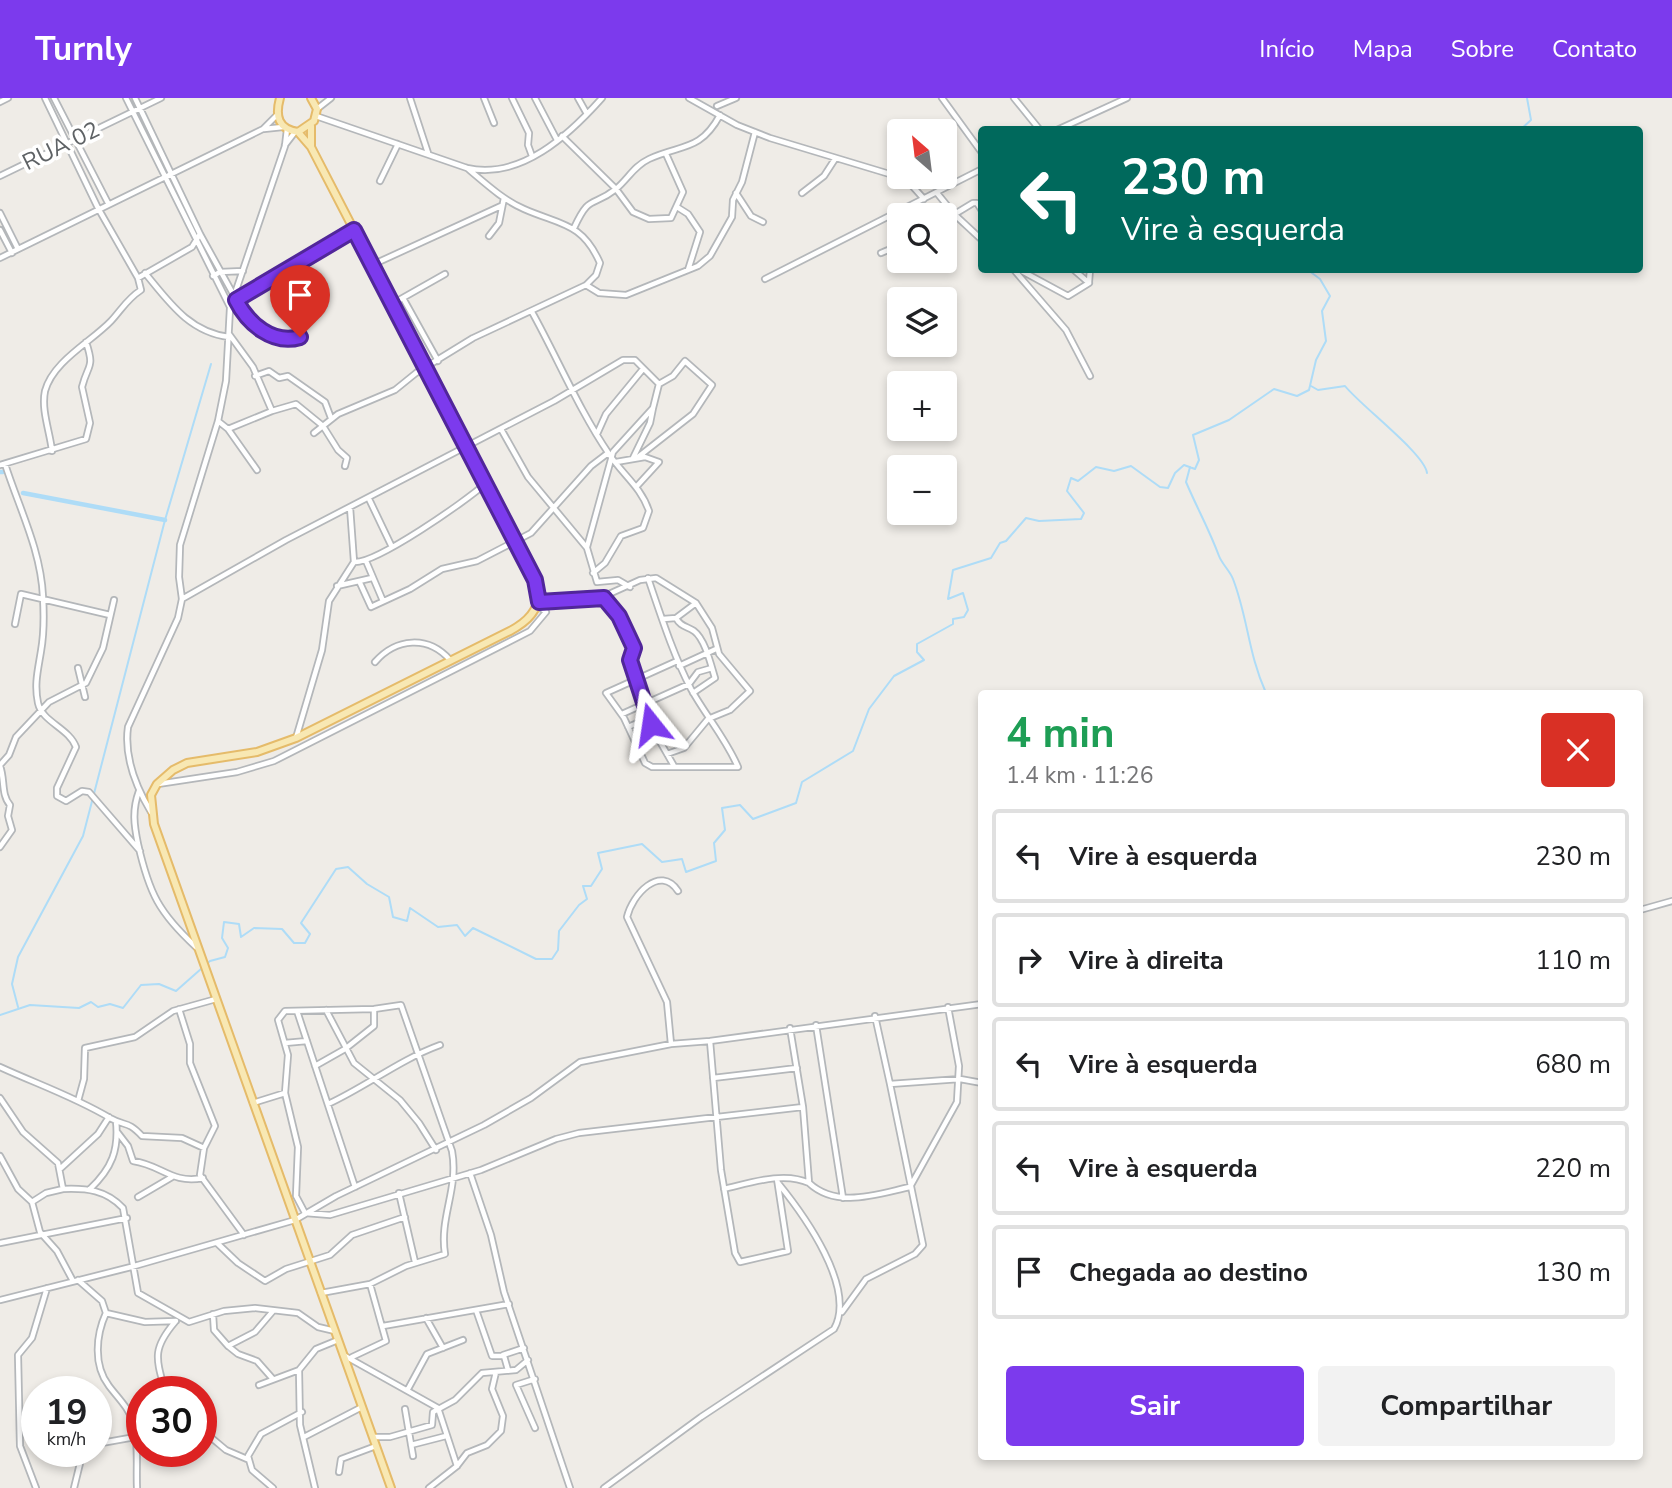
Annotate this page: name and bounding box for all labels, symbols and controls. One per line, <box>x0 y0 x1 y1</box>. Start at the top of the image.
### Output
text: Turnly <box>35 27 132 72</box>
text: Início <box>1259 33 1315 65</box>
text: Mapa <box>1353 33 1413 65</box>
text: Sobre <box>1451 33 1514 65</box>
text: Contato <box>1552 33 1637 65</box>
street label: RUA 02 <box>17 114 105 178</box>
north arrow <box>887 119 957 189</box>
map controls <box>887 119 957 525</box>
text: 230 m <box>1121 144 1265 211</box>
icon: left <box>1006 154 1097 245</box>
button: search <box>887 203 957 273</box>
text: Vire à esquerda <box>1121 208 1345 251</box>
pin <box>270 265 330 337</box>
icon: arrive <box>281 276 319 314</box>
button: layers <box>887 287 957 357</box>
button: + <box>887 371 957 441</box>
button: − <box>887 455 957 525</box>
position arrow <box>614 687 688 761</box>
text: 4 min <box>1006 705 1115 762</box>
button: close <box>1541 713 1615 787</box>
text: 1.4 km · 11:26 <box>1006 760 1153 791</box>
icon: left <box>1010 837 1048 875</box>
text: Vire à esquerda <box>1069 839 1258 874</box>
text: 230 m <box>1535 839 1611 874</box>
icon: right <box>1010 941 1048 979</box>
text: Vire à direita <box>1069 943 1224 978</box>
text: 110 m <box>1535 943 1611 978</box>
icon: left <box>1010 1045 1048 1083</box>
text: Vire à esquerda <box>1069 1047 1258 1082</box>
text: 680 m <box>1535 1047 1611 1082</box>
icon: left <box>1010 1149 1048 1187</box>
text: Vire à esquerda <box>1069 1151 1258 1186</box>
text: 220 m <box>1535 1151 1611 1186</box>
icon: arrive <box>1010 1253 1048 1291</box>
text: Chegada ao destino <box>1069 1255 1308 1290</box>
text: 130 m <box>1535 1255 1611 1290</box>
button: Sair <box>1006 1366 1304 1446</box>
button: Compartilhar <box>1318 1366 1615 1446</box>
speed limit sign: 30 <box>126 1376 217 1467</box>
text: 19 <box>45 1389 88 1436</box>
text: km/h <box>47 1427 86 1451</box>

